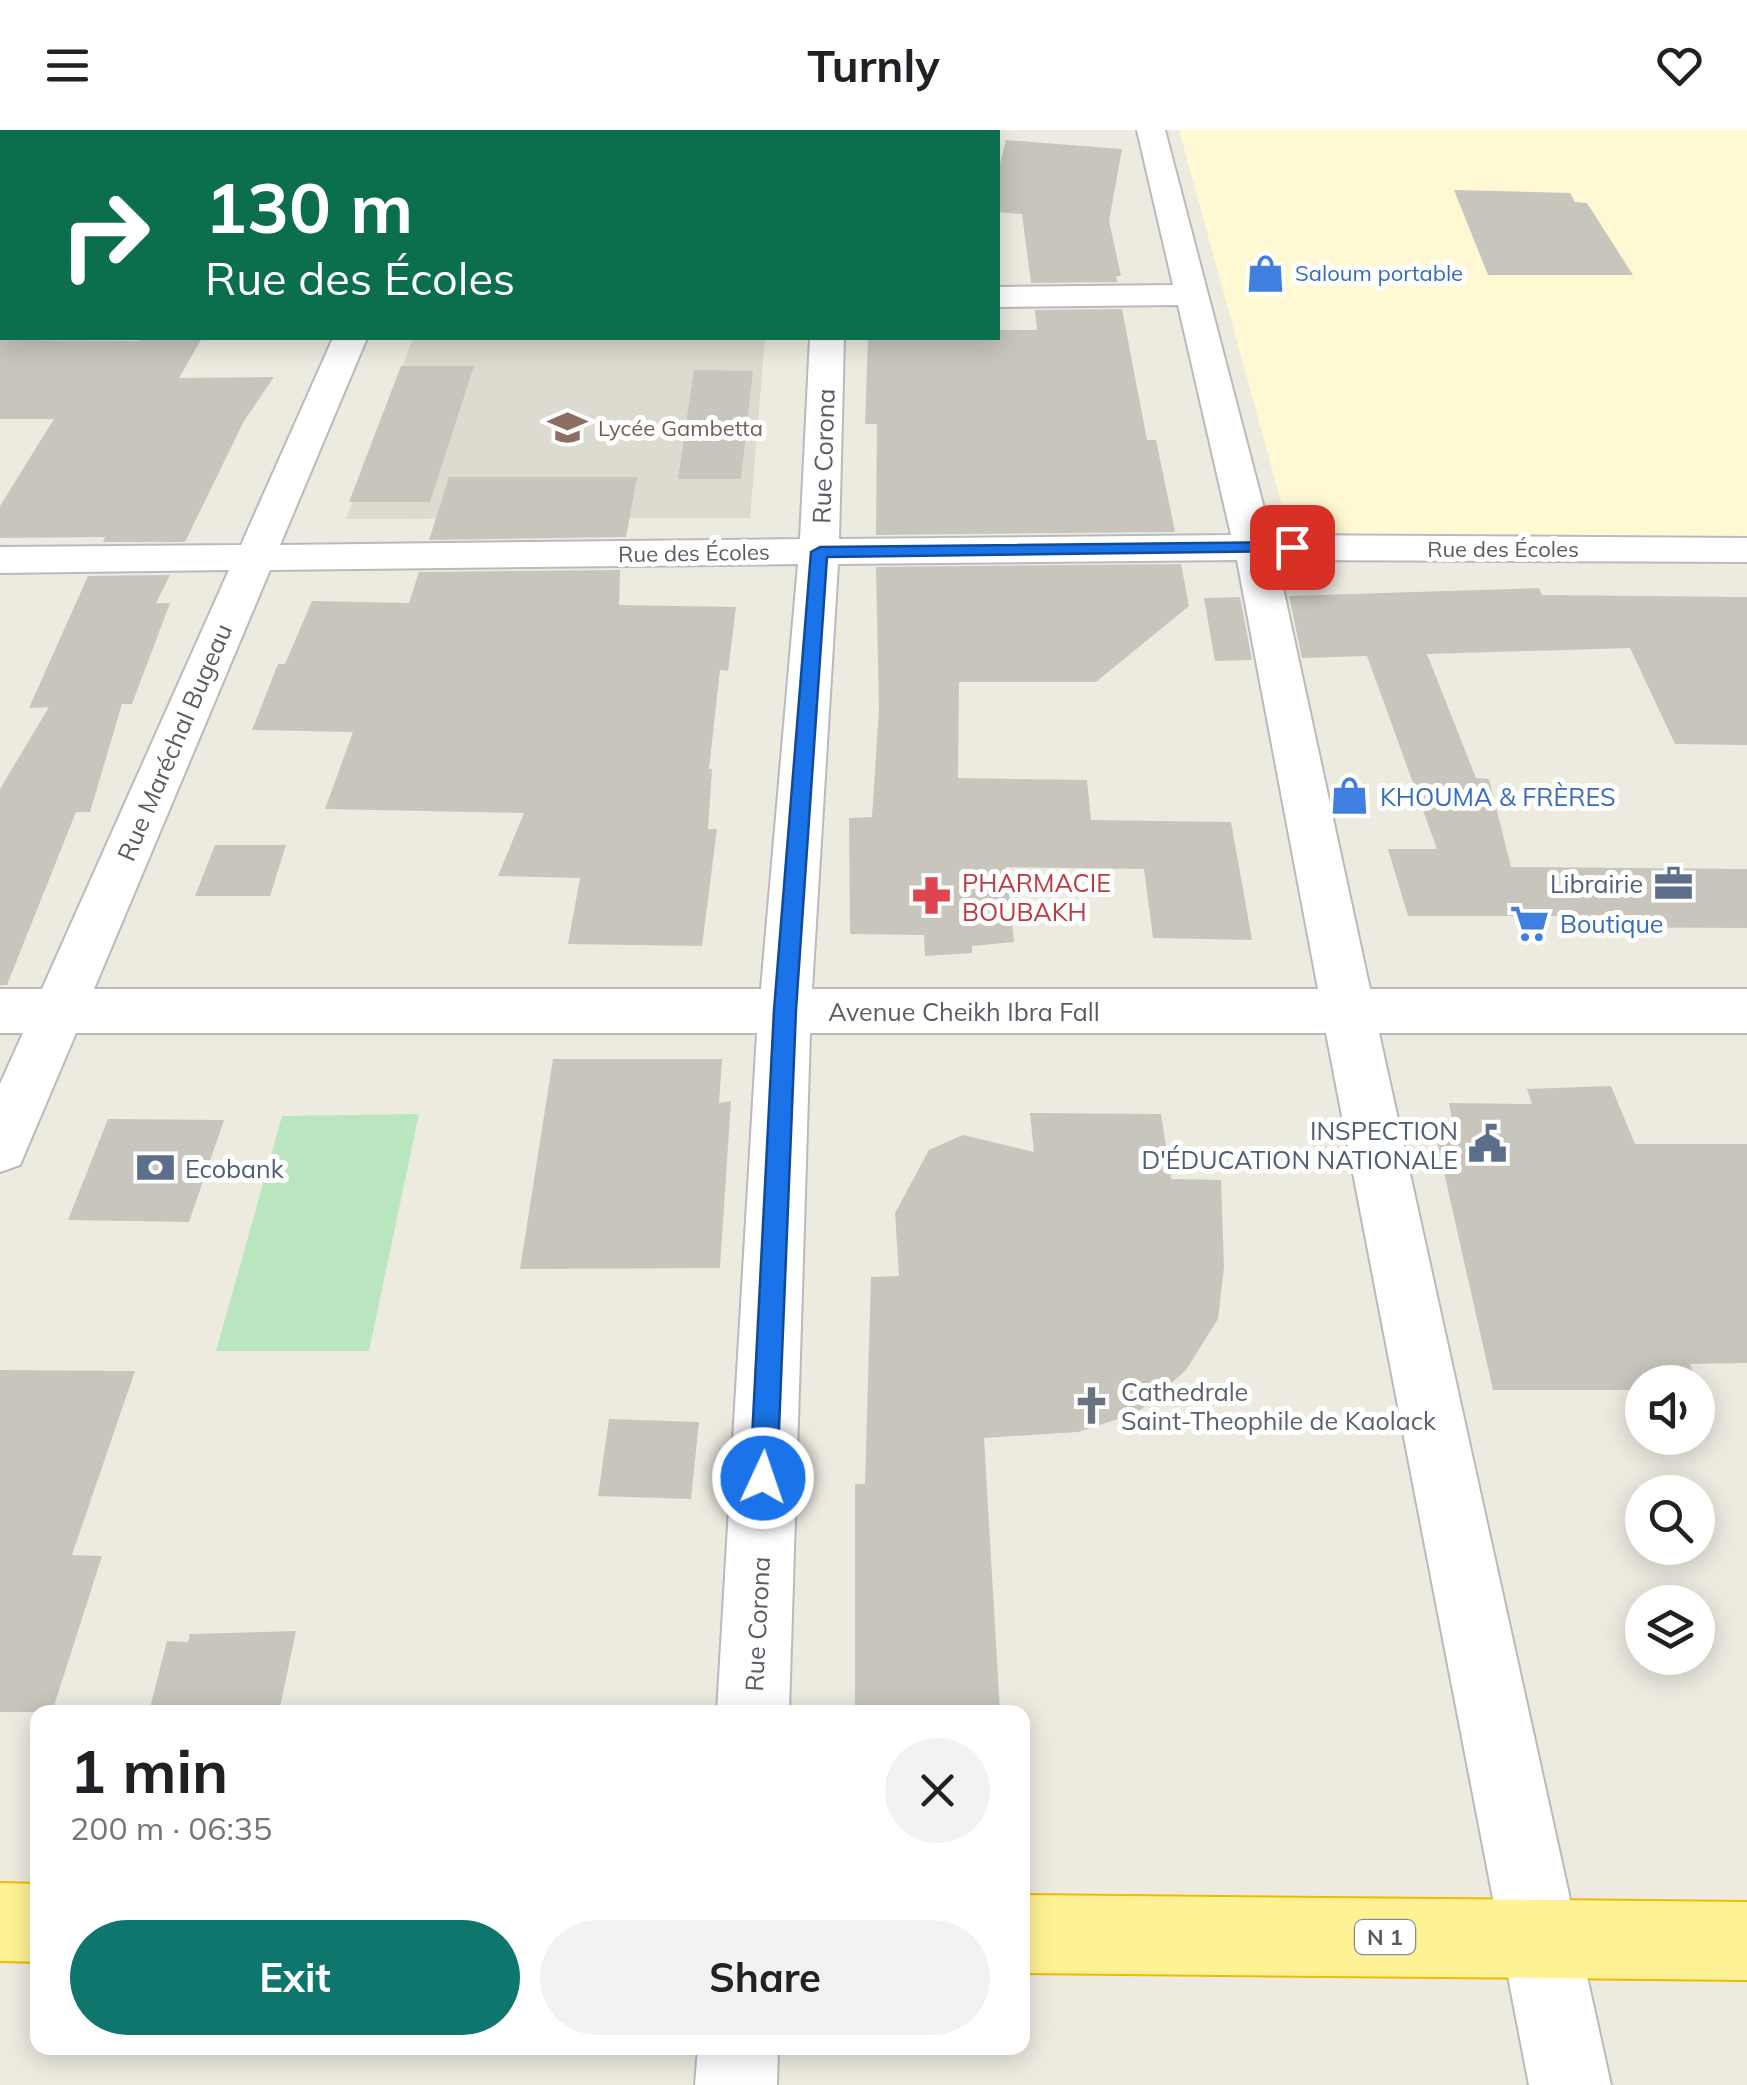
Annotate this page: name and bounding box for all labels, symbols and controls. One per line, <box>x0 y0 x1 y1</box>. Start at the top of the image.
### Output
text: Turnly <box>807 37 940 93</box>
icon: menu <box>40 38 95 93</box>
icon: heart <box>1652 38 1707 93</box>
text: 130 m <box>205 163 413 251</box>
icon: right <box>40 170 170 300</box>
text: Rue des Écoles <box>205 250 515 306</box>
shop icon: Saloum portable <box>1244 252 1286 294</box>
place label: Saloum portable <box>1295 259 1463 287</box>
street label: Rue Corona <box>805 388 841 524</box>
school or university icon: Lycée Gambetta <box>547 407 589 449</box>
place label: Lycée Gambetta <box>598 414 763 442</box>
pin <box>1250 505 1335 590</box>
icon: arrive <box>1265 520 1320 575</box>
street label: Rue des Écoles <box>1427 535 1579 563</box>
street label: Rue des Écoles <box>618 538 770 568</box>
street label: Rue Maréchal Bugeau <box>110 619 238 865</box>
shop icon: KHOUMA & FRÈRES <box>1329 775 1371 817</box>
place label: KHOUMA & FRÈRES <box>1380 781 1616 812</box>
office icon: Librairie <box>1652 862 1694 904</box>
place label: PHARMACIE BOUBAKH <box>962 867 1111 927</box>
place label: Librairie <box>1550 868 1643 899</box>
pharmacy icon: PHARMACIE BOUBAKH <box>911 875 953 917</box>
supermarket icon: Boutique <box>1509 902 1551 944</box>
place label: Boutique <box>1560 908 1663 939</box>
street label: Avenue Cheikh Ibra Fall <box>828 996 1100 1027</box>
place label: INSPECTION D'ÉDUCATION NATIONALE <box>1142 1115 1458 1175</box>
public building icon: INSPECTION D'ÉDUCATION NATIONALE <box>1467 1123 1509 1165</box>
bank icon: Ecobank <box>134 1147 176 1189</box>
place label: Ecobank <box>185 1153 285 1184</box>
map controls <box>1625 1365 1715 1675</box>
button: sound <box>1625 1365 1715 1455</box>
place label: Cathedrale Saint-Theophile de Kaolack <box>1121 1376 1437 1436</box>
church icon: Cathedrale Saint-Theophile de Kaolack <box>1070 1384 1112 1426</box>
position arrow <box>711 1426 815 1530</box>
button: search <box>1625 1475 1715 1565</box>
street label: Rue Corona <box>738 1556 776 1692</box>
button: layers <box>1625 1585 1715 1675</box>
text: 1 min <box>70 1733 228 1808</box>
button: close <box>885 1738 990 1843</box>
text: 200 m · 06:35 <box>70 1808 272 1848</box>
button: Exit <box>70 1920 520 2035</box>
button: Share <box>540 1920 990 2035</box>
road number: N 1 <box>1355 1920 1415 1954</box>

